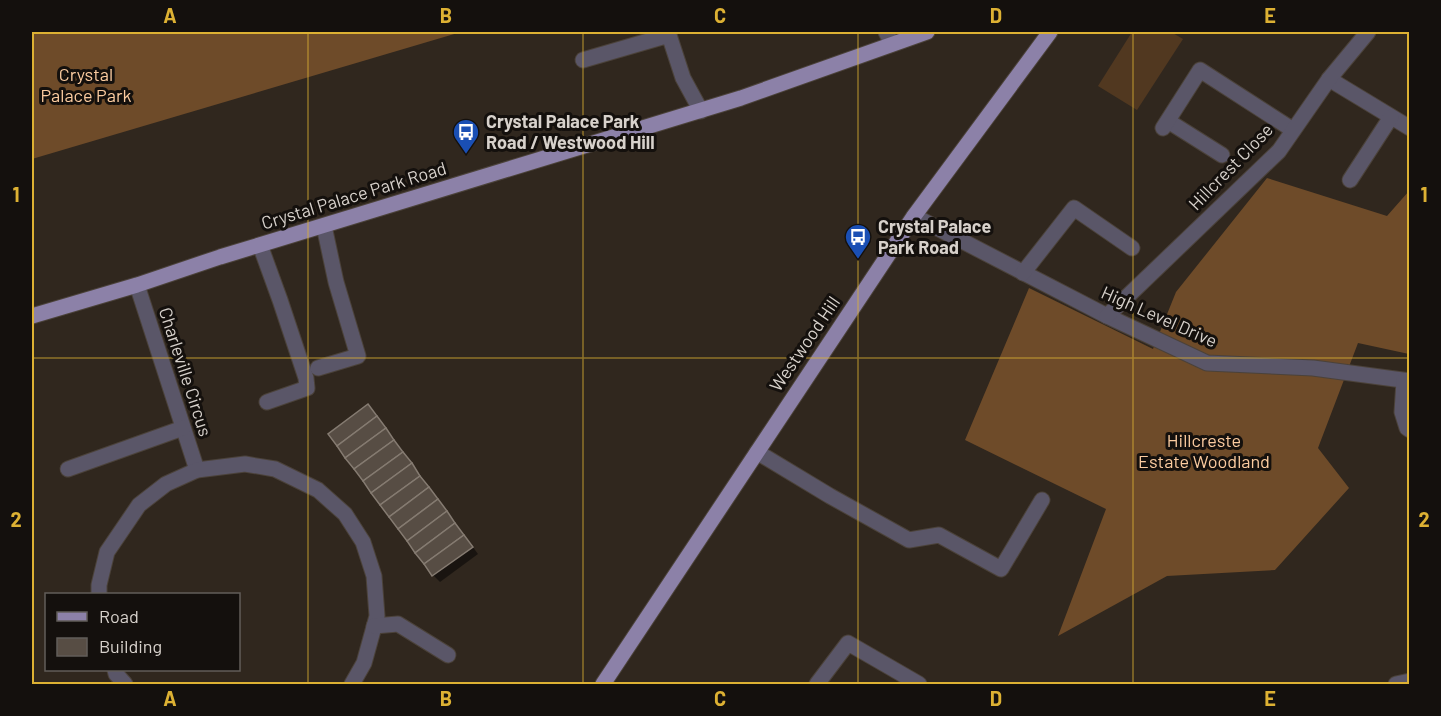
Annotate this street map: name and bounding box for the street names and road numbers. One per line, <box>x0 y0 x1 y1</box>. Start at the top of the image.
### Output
street label: Hillcrest Close <box>1184 118 1277 214</box>
street label: Crystal Palace Park Road <box>259 156 449 234</box>
street label: High Level Drive <box>1098 281 1221 351</box>
street label: Westwood Hill <box>764 292 844 395</box>
street label: Charleville Circus <box>155 305 217 439</box>

